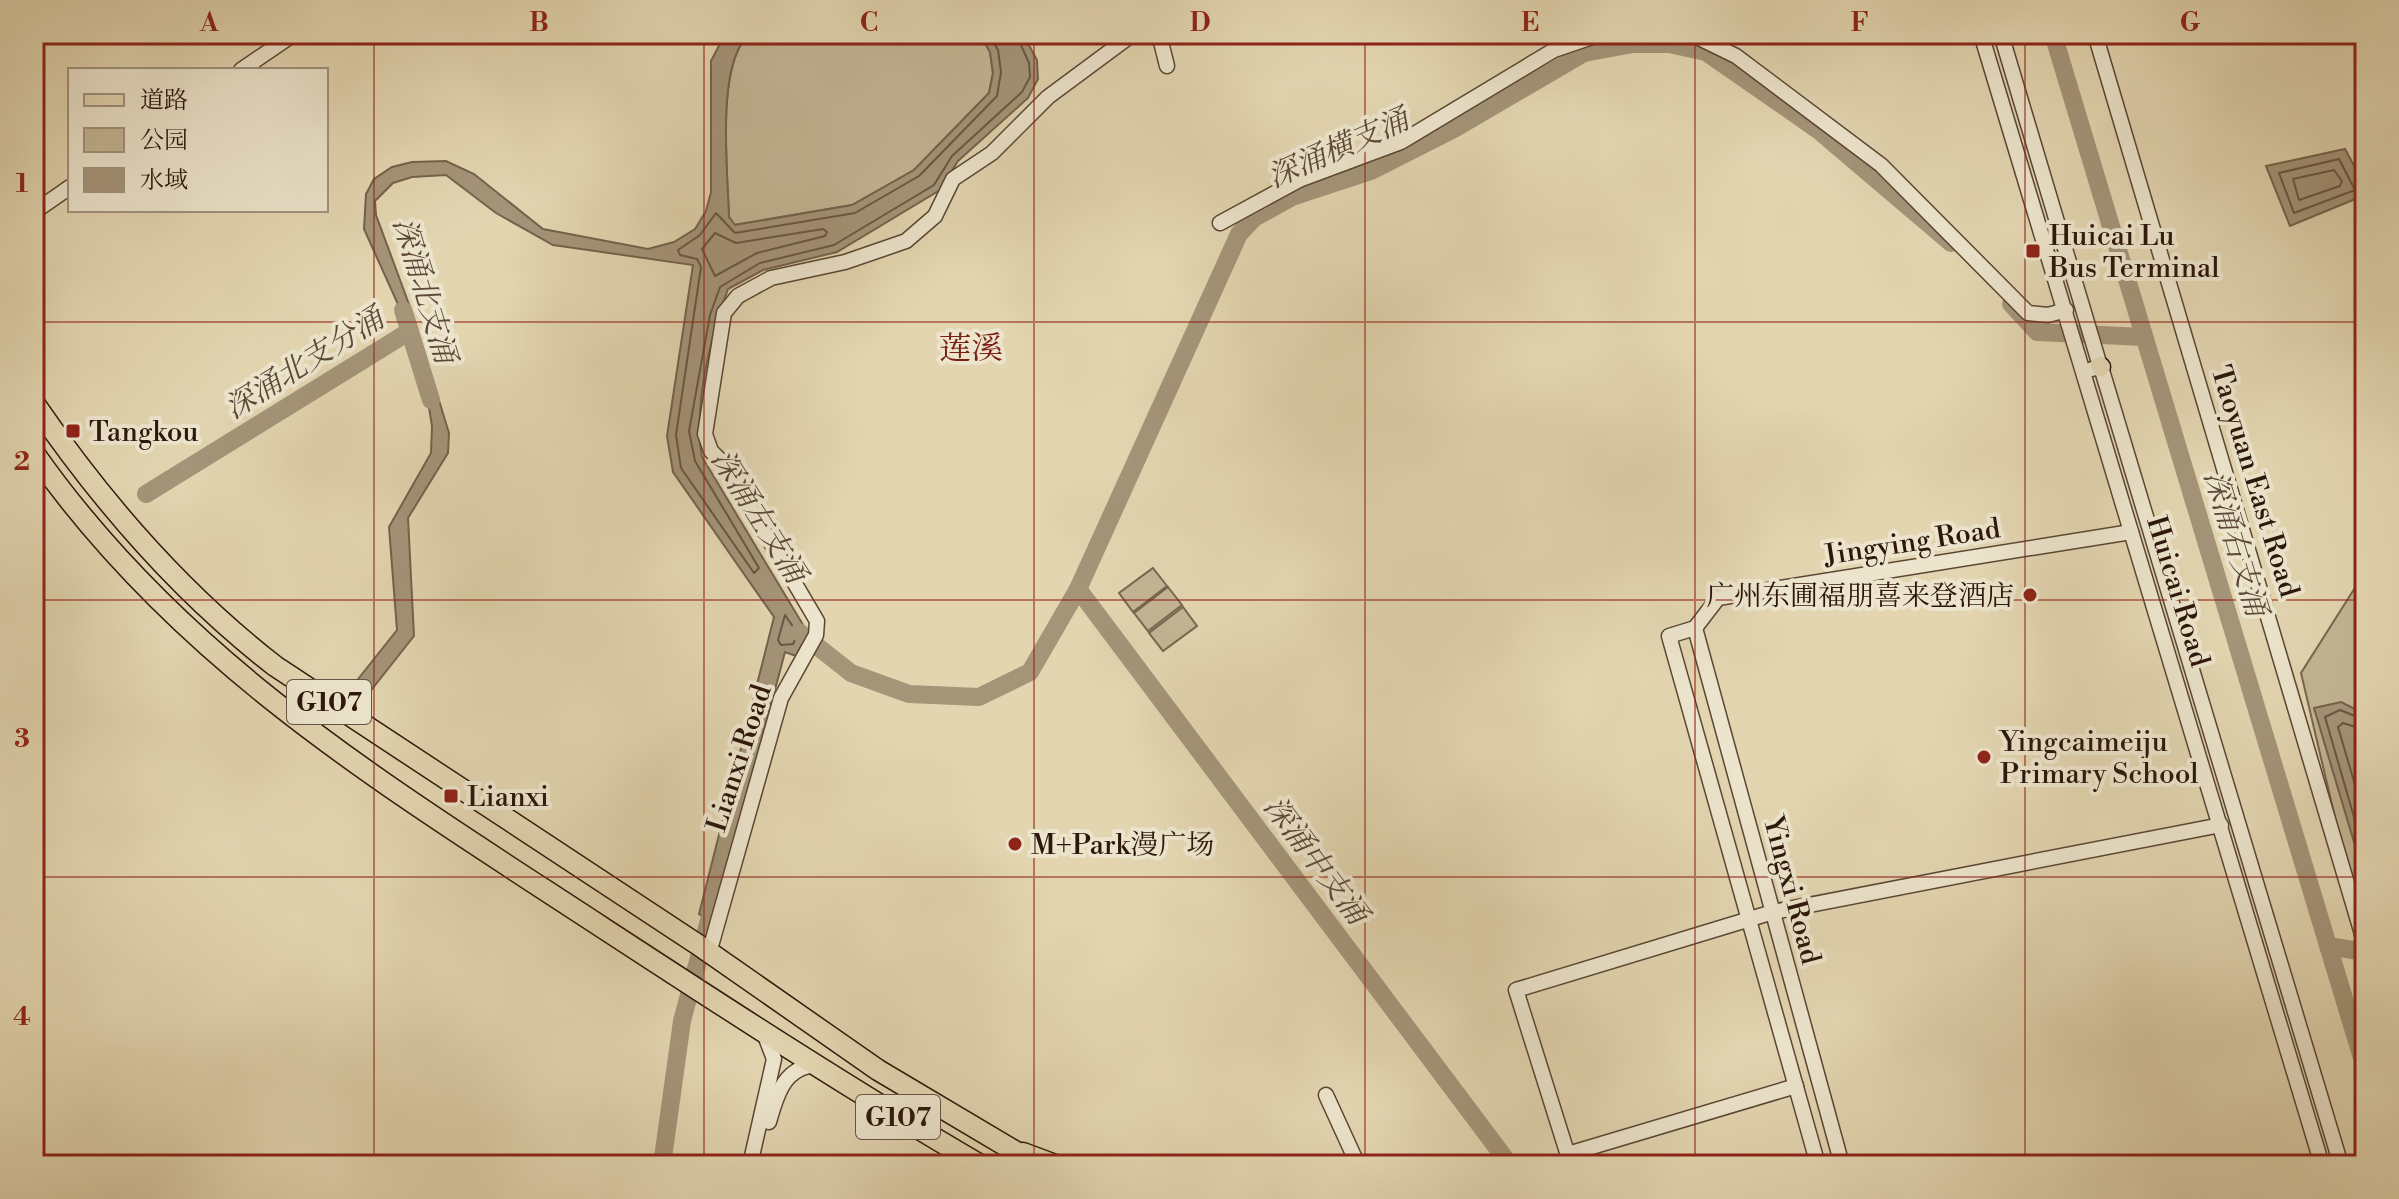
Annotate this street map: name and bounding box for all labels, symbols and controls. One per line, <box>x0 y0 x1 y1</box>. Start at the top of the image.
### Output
text: A <box>199 7 219 39</box>
text: B <box>529 7 549 39</box>
text: C <box>860 7 878 39</box>
text: D <box>1190 7 1210 39</box>
text: E <box>1521 7 1539 39</box>
text: F <box>1851 7 1869 39</box>
text: G <box>2180 7 2201 39</box>
legend <box>68 68 328 212</box>
text: 道路 <box>140 86 188 116</box>
water label: 深涌横支涌 <box>1262 100 1417 197</box>
text: 公园 <box>140 126 188 156</box>
text: 水域 <box>140 166 188 196</box>
text: 1 <box>16 168 29 200</box>
water label: 深涌北支涌 <box>384 213 465 370</box>
place label: Huicai Lu Bus Terminal <box>2048 219 2220 286</box>
marker: Huicai Lu Bus Terminal <box>2024 242 2042 260</box>
water label: 深涌北支分涌 <box>218 298 393 428</box>
district label: 莲溪 <box>939 329 1003 369</box>
street label: Taoyuan East Road <box>2203 361 2306 602</box>
place label: Tangkou <box>89 415 198 450</box>
marker: Tangkou <box>64 422 82 440</box>
water label: 深涌左支涌 <box>702 443 816 593</box>
text: 2 <box>14 446 30 478</box>
water label: 深涌右支涌 <box>2195 466 2276 623</box>
street label: Jingying Road <box>1821 511 2003 574</box>
street label: Huicai Road <box>2138 512 2217 671</box>
place label: 广州东圃福朋喜来登酒店 <box>1706 579 2014 614</box>
marker: 广州东圃福朋喜来登酒店 <box>2021 586 2039 604</box>
road number: G107 <box>287 680 371 724</box>
street label: Lianxi Road <box>699 680 780 837</box>
text: 3 <box>14 723 30 755</box>
place label: Yingcaimeiju Primary School <box>1998 725 2199 792</box>
marker: Yingcaimeiju Primary School <box>1975 748 1993 766</box>
place label: Lianxi <box>467 780 549 815</box>
marker: Lianxi <box>442 787 460 805</box>
water label: 深涌中支涌 <box>1255 789 1377 934</box>
street label: Yingxi Road <box>1754 811 1828 968</box>
place label: M+Park漫广场 <box>1031 828 1214 863</box>
marker: M+Park漫广场 <box>1006 835 1024 853</box>
text: 4 <box>13 1001 31 1033</box>
road number: G107 <box>856 1095 940 1139</box>

